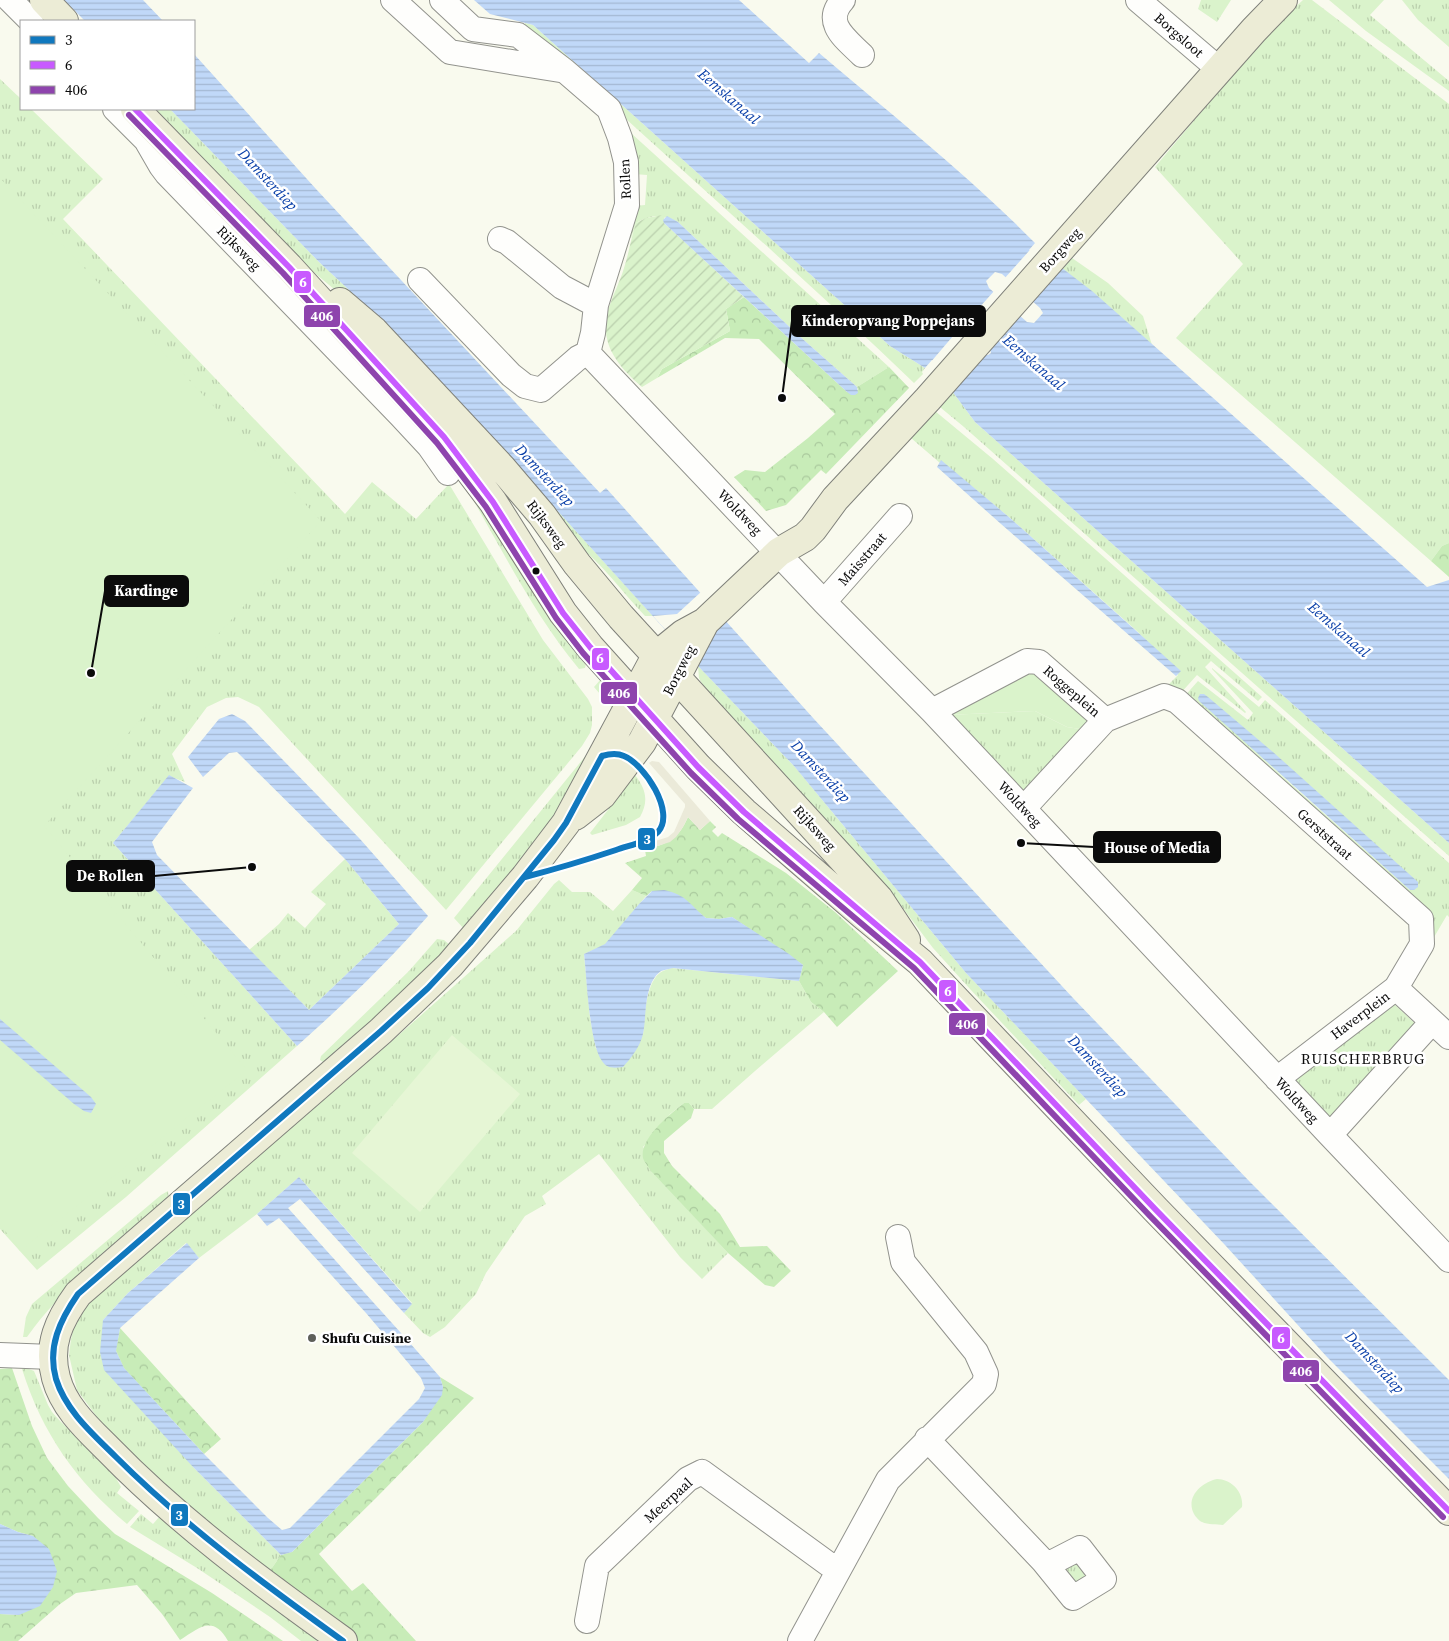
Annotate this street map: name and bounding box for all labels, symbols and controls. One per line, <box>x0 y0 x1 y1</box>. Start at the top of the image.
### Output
street label: Borgsloot <box>1150 8 1208 62</box>
legend <box>20 20 195 110</box>
text: 3 <box>65 29 73 50</box>
text: 6 <box>65 54 73 75</box>
water label: Eemskanaal <box>693 63 765 129</box>
text: 406 <box>65 79 88 100</box>
water label: Damsterdiep <box>233 142 303 215</box>
street label: Rollen <box>614 158 636 200</box>
street label: Rijksweg <box>213 221 265 275</box>
street label: Borgweg <box>1034 223 1086 277</box>
line badge: 6 <box>293 270 312 294</box>
text: 6 <box>299 272 307 292</box>
line badge: 406 <box>303 304 341 328</box>
text: 406 <box>311 306 334 326</box>
callout: Kinderopvang Poppejans <box>792 306 985 336</box>
text: Kinderopvang Poppejans <box>801 310 975 331</box>
water label: Eemskanaal <box>998 329 1070 395</box>
water label: Damsterdiep <box>510 438 580 511</box>
street label: Woldweg <box>713 485 767 539</box>
street label: Rijksweg <box>522 496 572 552</box>
street label: Maisstraat <box>833 528 891 590</box>
unlabelled marker <box>531 566 541 576</box>
callout: Kardinge <box>105 576 188 606</box>
text: Kardinge <box>114 580 178 601</box>
water label: Eemskanaal <box>1303 596 1375 662</box>
street label: Borgweg <box>658 641 700 699</box>
line badge: 6 <box>591 647 610 671</box>
text: 6 <box>596 648 604 668</box>
street label: Roggeplein <box>1039 661 1105 722</box>
line badge: 406 <box>600 681 638 705</box>
text: 406 <box>608 683 631 703</box>
water label: Damsterdiep <box>786 734 856 807</box>
street label: Woldweg <box>993 776 1047 832</box>
street label: Rijksweg <box>789 801 841 855</box>
street label: Gerststraat <box>1293 804 1357 865</box>
line badge: 3 <box>637 827 656 851</box>
text: 3 <box>643 829 651 849</box>
callout: House of Media <box>1094 832 1220 862</box>
text: House of Media <box>1104 837 1211 858</box>
callout: De Rollen <box>67 861 154 891</box>
text: De Rollen <box>77 865 143 886</box>
line badge: 6 <box>938 979 957 1003</box>
text: 6 <box>944 981 952 1001</box>
street label: Haverplein <box>1326 986 1394 1044</box>
line badge: 406 <box>948 1012 986 1036</box>
text: 406 <box>956 1014 979 1034</box>
water label: Damsterdiep <box>1063 1029 1133 1102</box>
district label: RUISCHERBRUG <box>1301 1048 1425 1069</box>
street label: Woldweg <box>1270 1072 1324 1128</box>
line badge: 3 <box>172 1192 191 1216</box>
text: 3 <box>177 1194 185 1214</box>
water label: Damsterdiep <box>1340 1325 1410 1398</box>
line badge: 6 <box>1271 1326 1291 1350</box>
place label: Shufu Cuisine <box>322 1328 411 1348</box>
text: 6 <box>1277 1328 1285 1348</box>
marker: Shufu Cuisine <box>306 1332 318 1344</box>
line badge: 406 <box>1282 1359 1320 1383</box>
text: 406 <box>1290 1361 1313 1381</box>
street label: Meerpaal <box>639 1473 697 1527</box>
line badge: 3 <box>170 1503 189 1527</box>
text: 3 <box>175 1505 183 1525</box>

